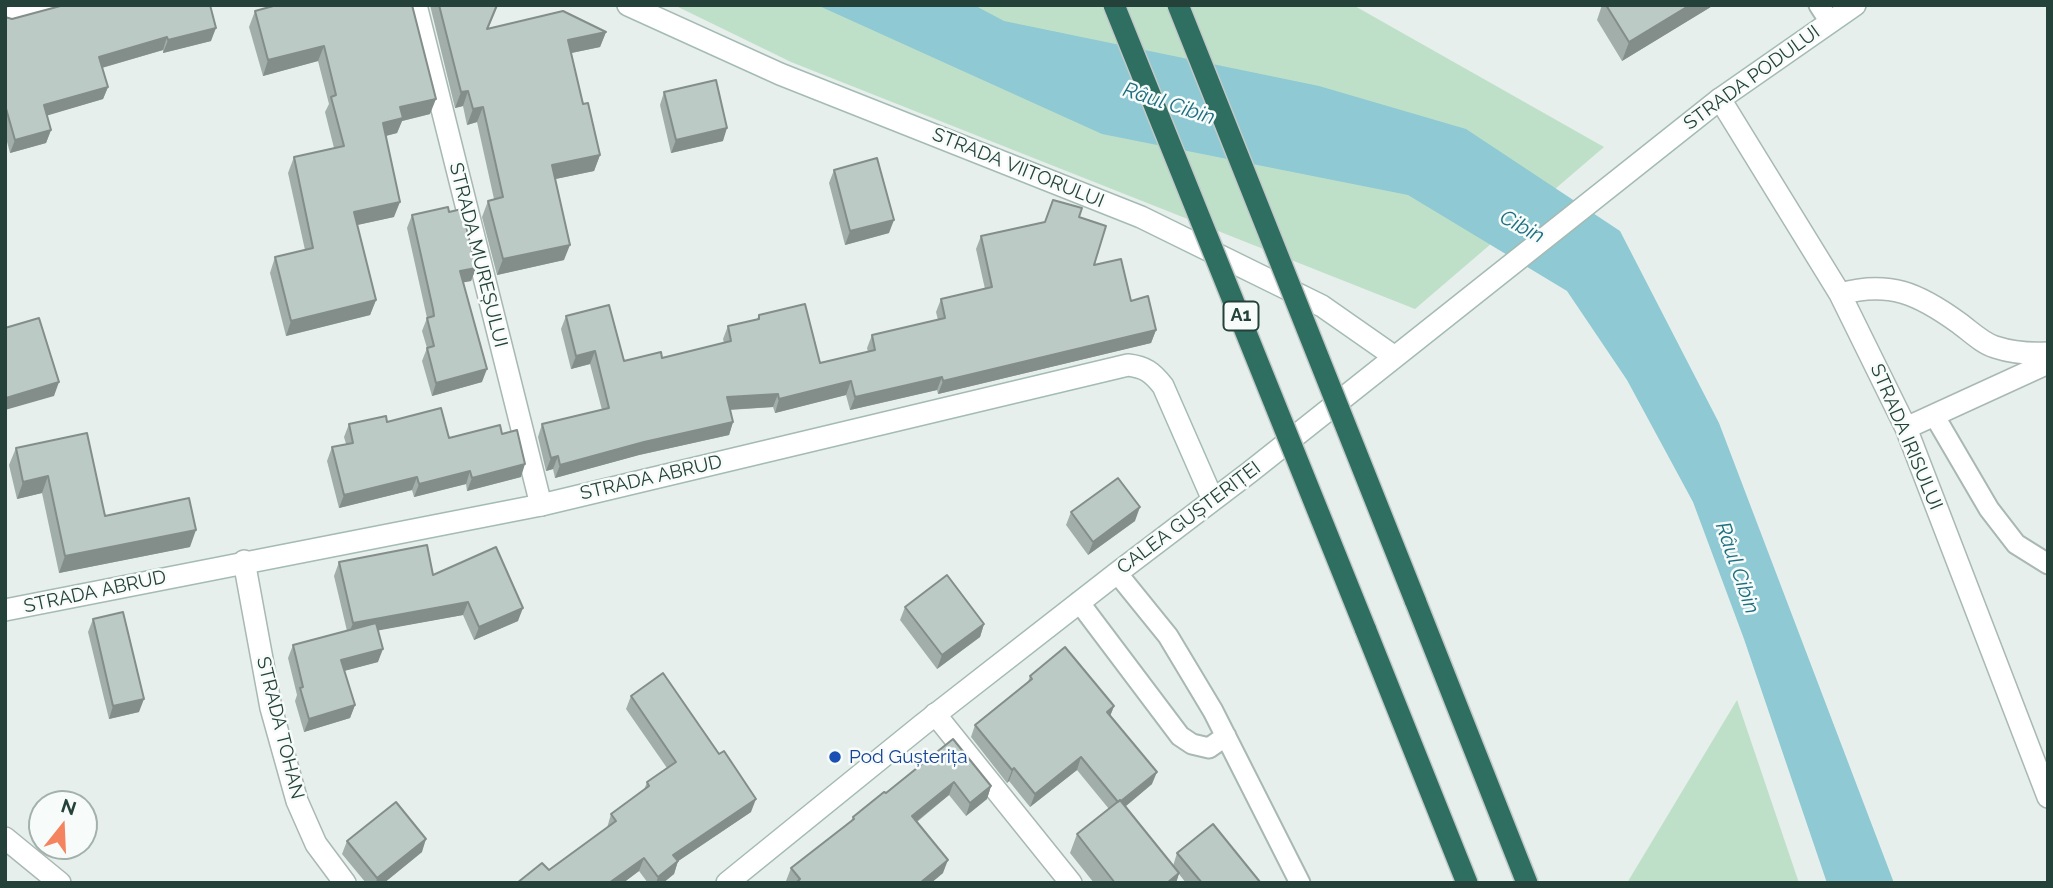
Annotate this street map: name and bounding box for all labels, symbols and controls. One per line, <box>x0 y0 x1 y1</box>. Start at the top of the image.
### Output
street label: STRADA PODULUI <box>1680 21 1824 135</box>
water label: Râul Cibin <box>1120 77 1218 131</box>
street label: STRADA VIITORULUI <box>929 123 1107 213</box>
street label: STRADA MUREȘULUI <box>444 160 512 350</box>
water label: Cibin <box>1495 205 1549 249</box>
road number: A1 <box>1224 302 1258 330</box>
street label: STRADA IRISULUI <box>1865 361 1947 513</box>
street label: STRADA ABRUD <box>578 451 724 505</box>
street label: CALEA GUȘTERIȚEI <box>1113 457 1265 579</box>
water label: Râul Cibin <box>1710 519 1764 617</box>
street label: STRADA ABRUD <box>22 566 168 618</box>
street label: STRADA TOHAN <box>251 654 309 802</box>
place label: Pod Gușterița <box>849 746 968 768</box>
marker: Pod Gușterița <box>827 749 843 765</box>
north arrow <box>28 790 98 860</box>
text: N <box>59 794 79 820</box>

